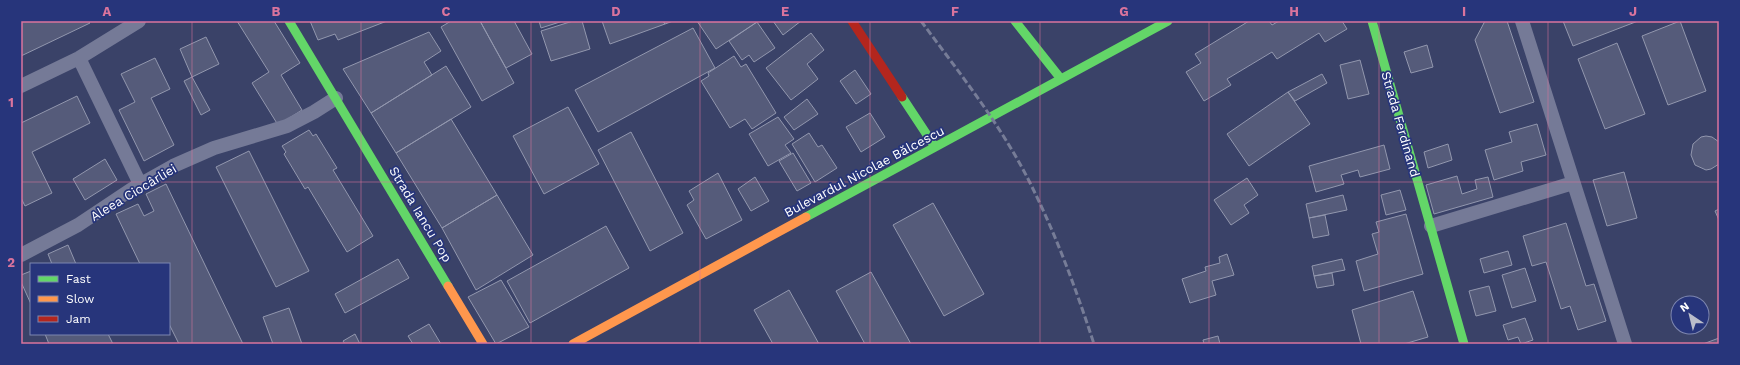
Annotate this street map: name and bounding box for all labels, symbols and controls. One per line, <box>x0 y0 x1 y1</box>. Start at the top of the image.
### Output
text: A <box>103 4 112 19</box>
text: B <box>272 4 281 19</box>
text: C <box>442 4 451 19</box>
text: D <box>611 4 621 19</box>
text: E <box>781 4 789 19</box>
text: F <box>951 4 959 19</box>
text: G <box>1119 4 1129 19</box>
text: H <box>1289 4 1299 19</box>
text: I <box>1462 4 1466 19</box>
text: J <box>1629 4 1637 19</box>
street label: Strada Ferdinand <box>1378 70 1423 179</box>
text: 1 <box>8 95 14 110</box>
street label: Bulevardul Nicolae Bălcescu <box>782 123 947 220</box>
street label: Aleea Ciocârliei <box>88 161 179 224</box>
street label: Strada Iancu Pop <box>386 164 455 265</box>
text: 2 <box>7 255 15 270</box>
legend <box>30 263 170 335</box>
text: Fast <box>66 272 91 286</box>
text: Slow <box>66 292 94 306</box>
north arrow <box>1670 295 1710 335</box>
text: N <box>1677 300 1692 315</box>
text: Jam <box>66 312 91 326</box>

